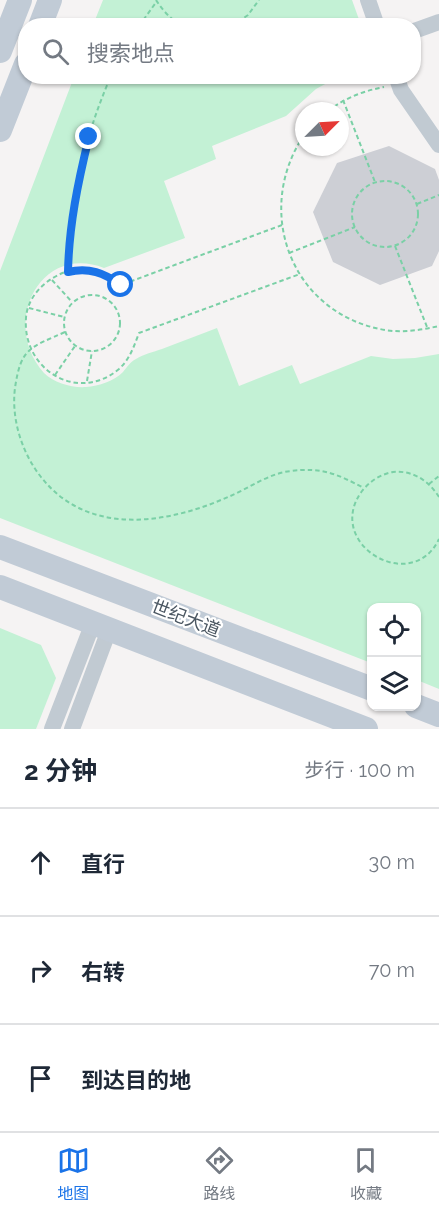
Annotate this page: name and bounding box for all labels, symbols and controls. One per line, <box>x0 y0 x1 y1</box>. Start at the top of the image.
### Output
search box <box>18 18 421 84</box>
icon: search <box>39 35 72 68</box>
text: 搜索地点 <box>87 40 175 66</box>
north arrow <box>295 102 349 156</box>
route end <box>75 123 101 149</box>
route start <box>107 271 133 297</box>
street label: 世纪大道 <box>149 595 223 641</box>
map controls <box>367 603 421 711</box>
button: locate <box>367 603 421 657</box>
button: layers <box>367 657 421 711</box>
text: 2 分钟 <box>24 756 97 786</box>
text: 步行 · 100 m <box>305 758 415 782</box>
icon: ahead <box>24 846 57 879</box>
text: 30 m <box>369 850 415 874</box>
text: 直行 <box>81 851 125 877</box>
icon: right <box>24 954 57 987</box>
text: 70 m <box>369 958 415 982</box>
text: 右转 <box>81 959 125 985</box>
icon: arrive <box>24 1062 57 1095</box>
text: 到达目的地 <box>81 1067 191 1093</box>
tab: 地图 <box>57 1144 90 1204</box>
tab: 路线 <box>203 1144 236 1204</box>
tab: 收藏 <box>349 1144 382 1204</box>

